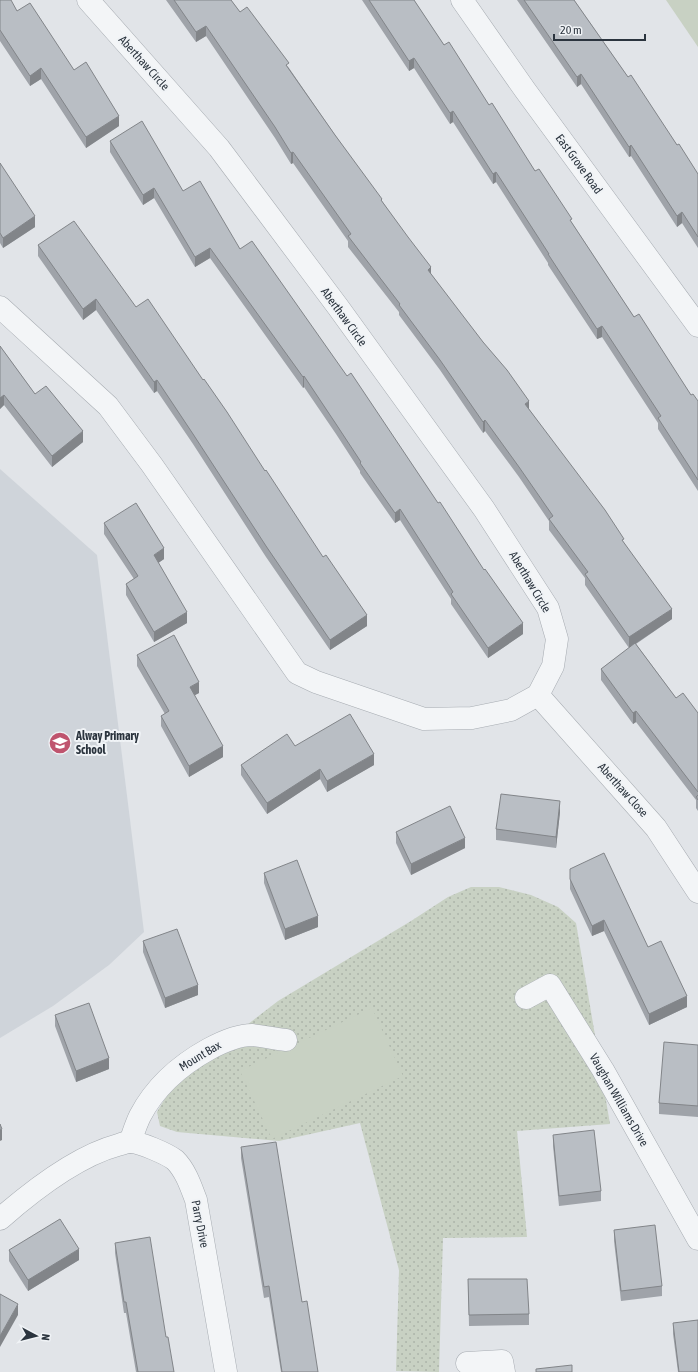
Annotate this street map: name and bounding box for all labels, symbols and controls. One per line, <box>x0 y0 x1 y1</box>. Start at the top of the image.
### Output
scale bar <box>554 16 645 42</box>
text: 20 m <box>560 23 582 37</box>
street label: Aberthaw Circle <box>116 33 172 93</box>
street label: East Grove Road <box>553 131 605 197</box>
street label: Aberthaw Circle <box>318 285 370 349</box>
street label: Aberthaw Circle <box>506 549 554 615</box>
place label: Alway Primary School <box>75 729 139 757</box>
school or university icon: Alway Primary School <box>47 730 73 756</box>
street label: Aberthaw Close <box>595 760 651 820</box>
street label: Mount Bax <box>176 1038 224 1074</box>
street label: Vaughan Williams Drive <box>587 1051 651 1149</box>
street label: Parry Drive <box>189 1199 211 1249</box>
north arrow <box>16 1316 56 1356</box>
text: N <box>40 1333 52 1341</box>

